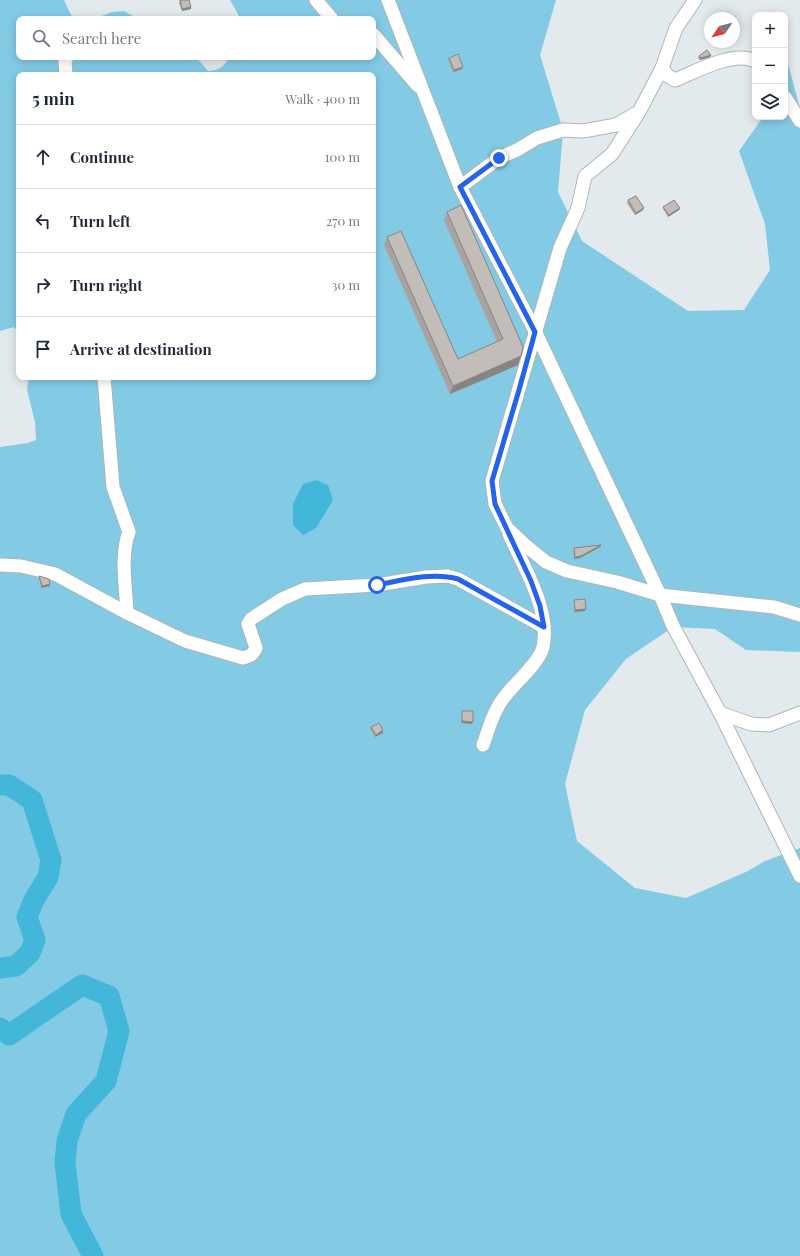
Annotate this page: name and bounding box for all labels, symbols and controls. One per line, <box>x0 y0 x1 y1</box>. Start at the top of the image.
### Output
north arrow <box>704 12 740 48</box>
map controls <box>752 12 788 120</box>
button: + <box>752 12 788 48</box>
search box <box>16 16 376 60</box>
icon: search <box>30 27 52 49</box>
text: Search here <box>62 28 141 48</box>
button: − <box>752 48 788 84</box>
button: layers <box>752 84 788 120</box>
text: 5 min <box>32 87 75 109</box>
text: Walk · 400 m <box>285 90 360 107</box>
icon: ahead <box>32 146 54 168</box>
text: Continue <box>70 147 134 167</box>
text: 100 m <box>325 148 360 165</box>
route end <box>490 149 508 167</box>
icon: left <box>32 210 54 232</box>
text: Turn left <box>70 211 131 231</box>
text: 270 m <box>326 212 360 229</box>
icon: right <box>32 274 54 296</box>
text: Turn right <box>70 275 143 295</box>
text: 30 m <box>332 276 360 293</box>
icon: arrive <box>32 338 54 360</box>
text: Arrive at destination <box>70 339 212 359</box>
route start <box>368 576 386 594</box>

